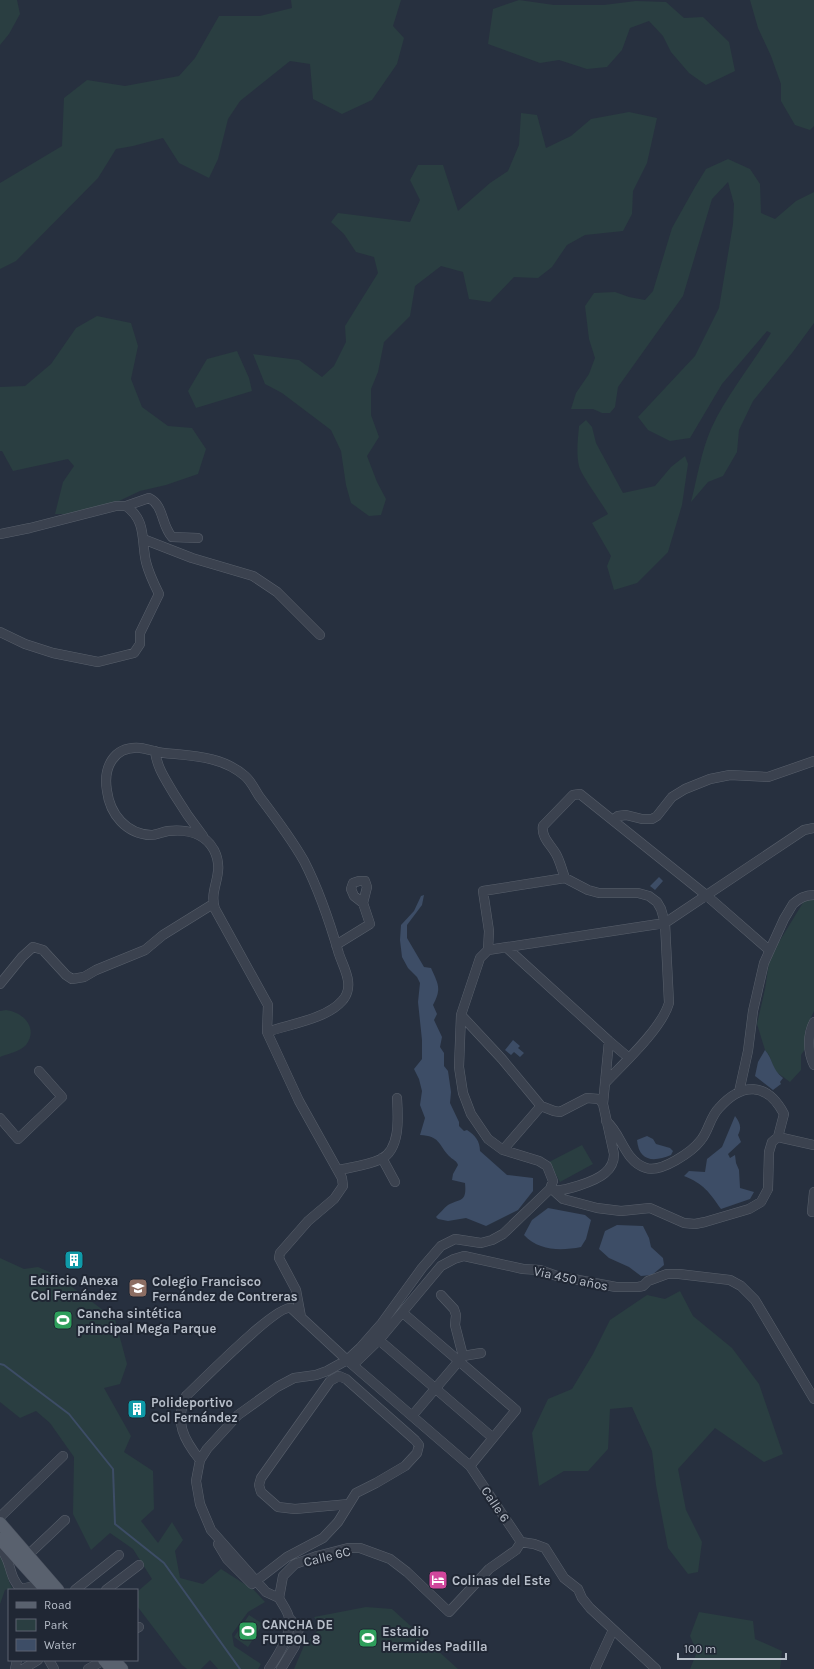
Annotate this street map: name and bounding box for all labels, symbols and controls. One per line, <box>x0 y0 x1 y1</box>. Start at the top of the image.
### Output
building icon: Edificio Anexa Col Fernández <box>63 1249 85 1271</box>
street label: Via 450 años <box>532 1263 610 1294</box>
place label: Edificio Anexa Col Fernández <box>30 1273 118 1303</box>
place label: Colegio Francisco Fernández de Contreras <box>152 1274 298 1304</box>
school or university icon: Colegio Francisco Fernández de Contreras <box>127 1277 149 1299</box>
place label: Cancha sintética principal Mega Parque <box>77 1306 216 1337</box>
sports icon: Cancha sintética principal Mega Parque <box>52 1309 74 1331</box>
place label: Polideportivo Col Fernández <box>151 1395 238 1425</box>
building icon: Polideportivo Col Fernández <box>126 1398 148 1420</box>
street label: Calle 6 <box>478 1484 513 1525</box>
street label: Calle 6C <box>302 1543 352 1570</box>
hotel icon: Colinas del Este <box>427 1569 449 1591</box>
place label: Colinas del Este <box>452 1573 550 1588</box>
legend <box>8 1589 138 1661</box>
text: Road <box>44 1598 72 1612</box>
place label: CANCHA DE FUTBOL 8 <box>262 1617 333 1647</box>
text: Park <box>44 1618 69 1632</box>
sports icon: CANCHA DE FUTBOL 8 <box>237 1620 259 1642</box>
place label: Estadio Hermides Padilla <box>382 1624 488 1654</box>
sports icon: Estadio Hermides Padilla <box>357 1627 379 1649</box>
scale bar <box>678 1635 786 1661</box>
text: Water <box>44 1638 77 1652</box>
text: 100 m <box>684 1642 716 1656</box>

